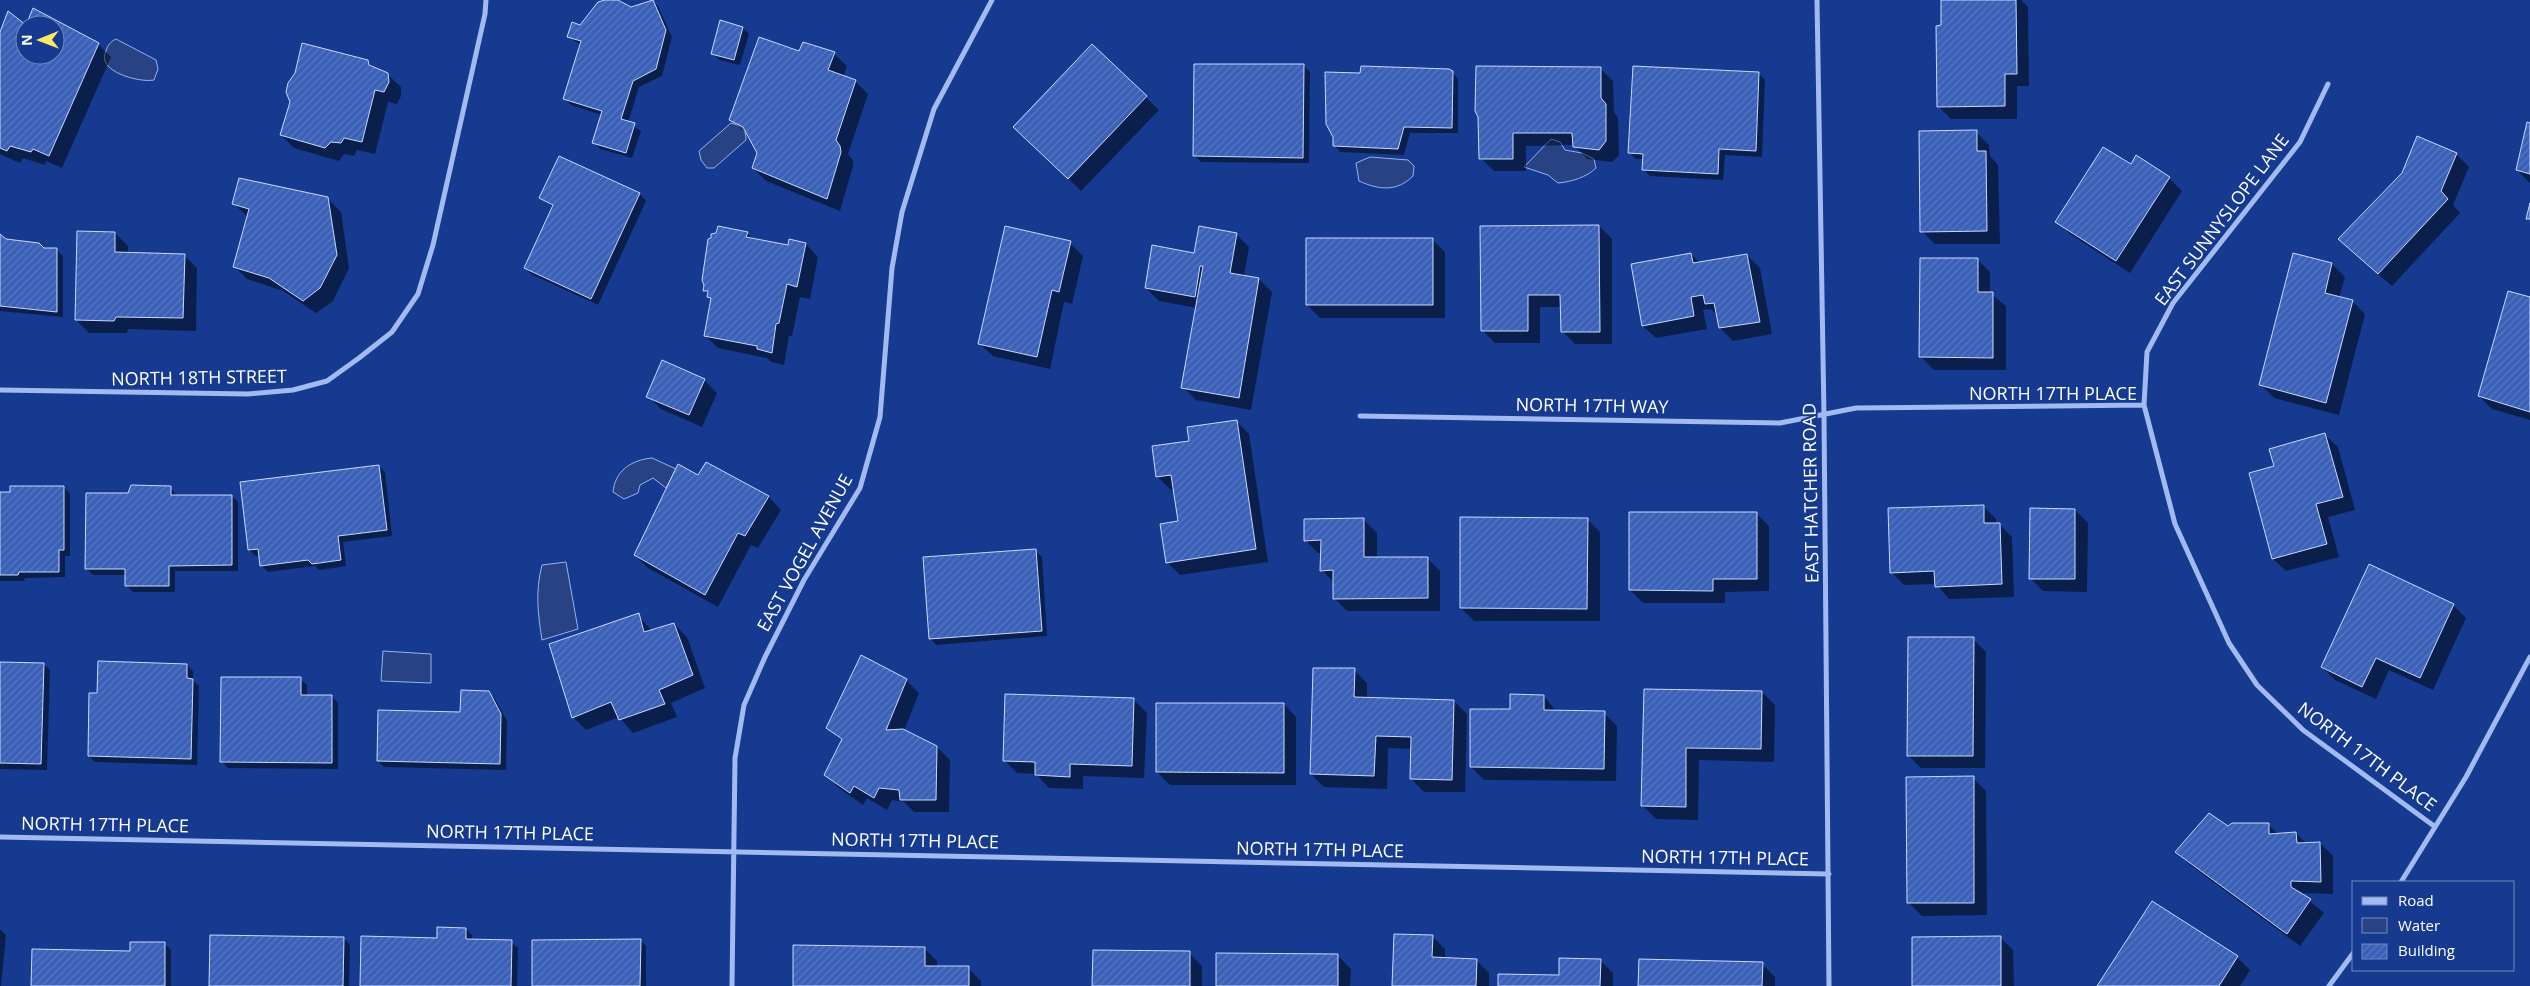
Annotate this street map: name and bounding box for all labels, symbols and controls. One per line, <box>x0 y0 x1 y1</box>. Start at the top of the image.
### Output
north arrow <box>15 15 65 65</box>
text: N <box>17 34 36 46</box>
street label: EAST SUNNYSLOPE LANE <box>2149 129 2294 310</box>
street label: NORTH 18TH STREET <box>111 363 287 391</box>
street label: NORTH 17TH PLACE <box>1969 381 2137 405</box>
street label: NORTH 17TH WAY <box>1515 392 1670 418</box>
street label: EAST HATCHER ROAD <box>1796 403 1824 583</box>
street label: EAST VOGEL AVENUE <box>751 469 857 636</box>
street label: NORTH 17TH PLACE <box>2293 696 2442 816</box>
street label: NORTH 17TH PLACE <box>21 811 189 837</box>
street label: NORTH 17TH PLACE <box>426 819 594 845</box>
street label: NORTH 17TH PLACE <box>831 827 999 853</box>
street label: NORTH 17TH PLACE <box>1236 836 1404 862</box>
street label: NORTH 17TH PLACE <box>1641 844 1809 870</box>
legend <box>2352 881 2515 971</box>
text: Road <box>2398 890 2434 910</box>
text: Water <box>2398 915 2440 935</box>
text: Building <box>2398 940 2455 960</box>

